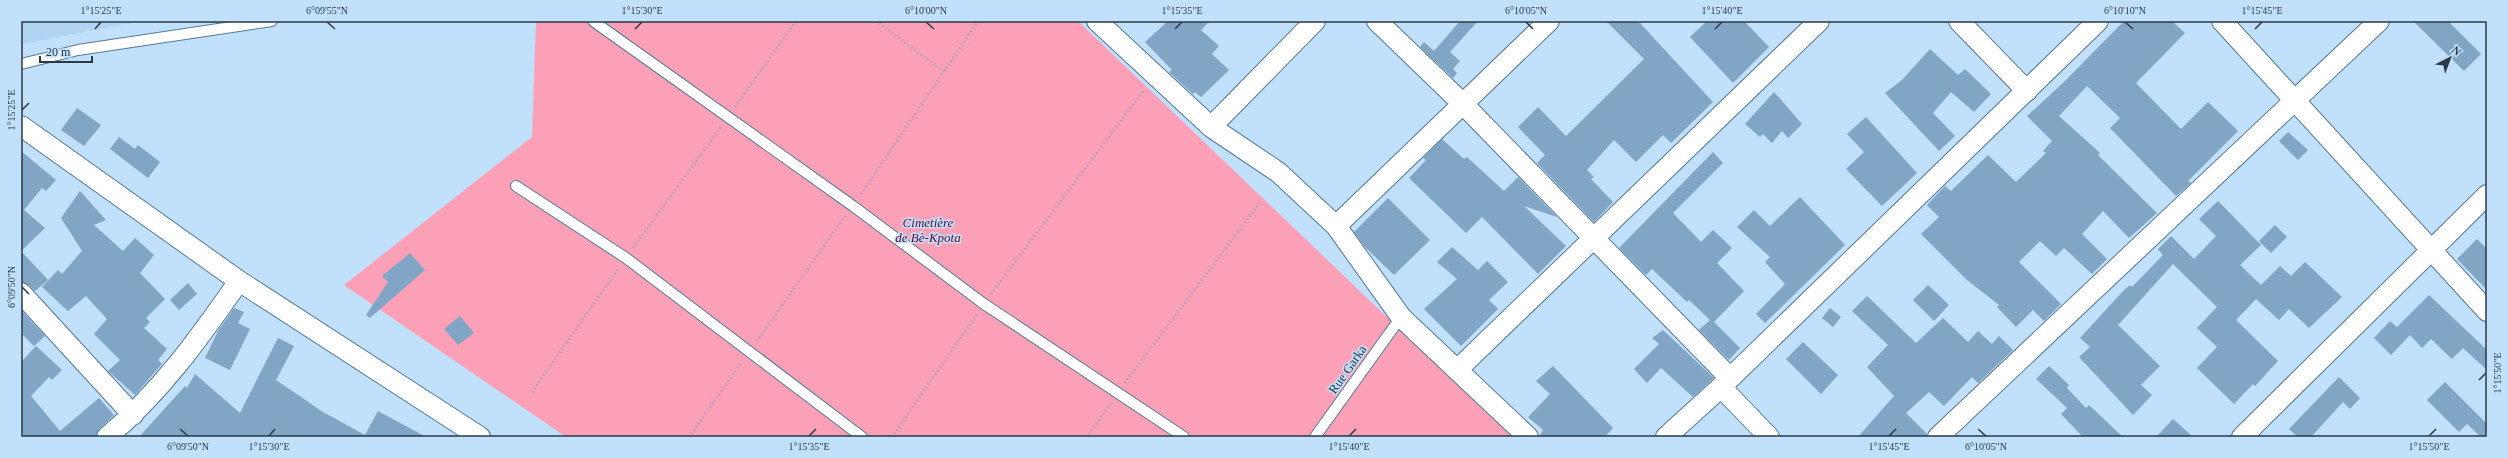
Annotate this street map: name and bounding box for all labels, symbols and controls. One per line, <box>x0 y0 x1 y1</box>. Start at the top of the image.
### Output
text: 1°15'25"E <box>81 5 122 16</box>
text: 6°09'55"N <box>306 5 348 16</box>
text: 1°15'30"E <box>622 5 663 16</box>
text: 6°10'00"N <box>905 5 947 16</box>
text: 1°15'35"E <box>1162 5 1203 16</box>
text: 6°10'05"N <box>1505 5 1547 16</box>
text: 1°15'40"E <box>1702 5 1743 16</box>
text: 6°10'10"N <box>2104 5 2146 16</box>
text: 1°15'45"E <box>2242 5 2283 16</box>
scale bar <box>40 38 92 64</box>
north arrow <box>2430 38 2470 78</box>
text: N <box>2450 43 2464 58</box>
text: 20 m <box>46 45 71 59</box>
text: 1°15'25"E <box>6 90 17 131</box>
park label: Cimetière de Bè-Kpota <box>895 215 961 245</box>
text: 6°09'50"N <box>6 266 17 308</box>
street label: Rue Garka <box>1325 342 1370 397</box>
text: 1°15'50"E <box>2492 353 2503 394</box>
text: 6°09'50"N <box>167 441 209 452</box>
text: 1°15'30"E <box>249 441 290 452</box>
text: 1°15'35"E <box>789 441 830 452</box>
text: 1°15'40"E <box>1329 441 1370 452</box>
text: 1°15'45"E <box>1869 441 1910 452</box>
text: 6°10'05"N <box>1965 441 2007 452</box>
text: 1°15'50"E <box>2409 441 2450 452</box>

